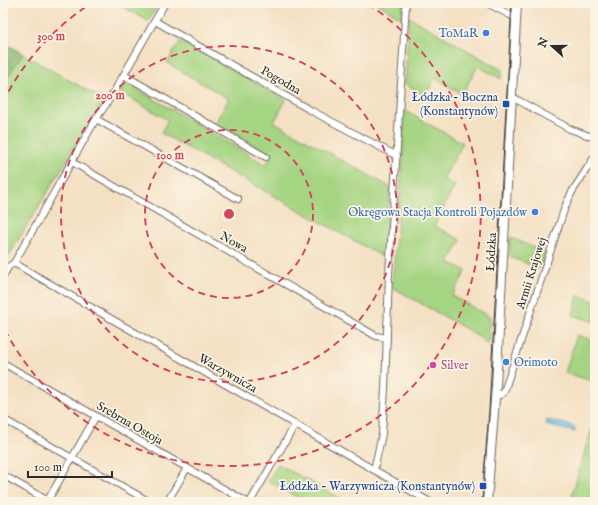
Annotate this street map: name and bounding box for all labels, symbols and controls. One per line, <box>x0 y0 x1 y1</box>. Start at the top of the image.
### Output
place label: ToMaR <box>439 26 479 41</box>
north arrow <box>532 26 572 66</box>
marker: ToMaR <box>481 28 491 38</box>
text: 300 m <box>37 29 66 44</box>
text: N <box>535 35 552 51</box>
street label: Pogodna <box>258 63 304 98</box>
text: 200 m <box>95 88 125 103</box>
place label: Łódzka - Boczna (Konstantynów) <box>412 90 499 119</box>
marker: Łódzka - Boczna (Konstantynów) <box>501 99 511 109</box>
text: 100 m <box>156 148 185 163</box>
place label: Okręgowa Stacja Kontroli Pojazdów <box>348 205 528 220</box>
centre of rings <box>222 207 236 221</box>
marker: Okręgowa Stacja Kontroli Pojazdów <box>530 207 540 217</box>
street label: Nowa <box>217 229 251 257</box>
street label: Łódzka <box>483 232 500 272</box>
street label: Armii Krajowej <box>513 235 550 312</box>
street label: Warzywnicza <box>196 351 260 397</box>
place label: Orimoto <box>514 355 558 370</box>
marker: Orimoto <box>501 357 511 367</box>
place label: Silver <box>441 358 469 373</box>
marker: Silver <box>428 360 438 370</box>
street label: Srebrna Ostoja <box>94 398 166 449</box>
scale bar <box>28 453 112 479</box>
text: 100 m <box>34 460 62 475</box>
place label: Łódzka - Warzywnicza (Konstantynów) <box>280 479 475 494</box>
marker: Łódzka - Warzywnicza (Konstantynów) <box>478 481 488 491</box>

